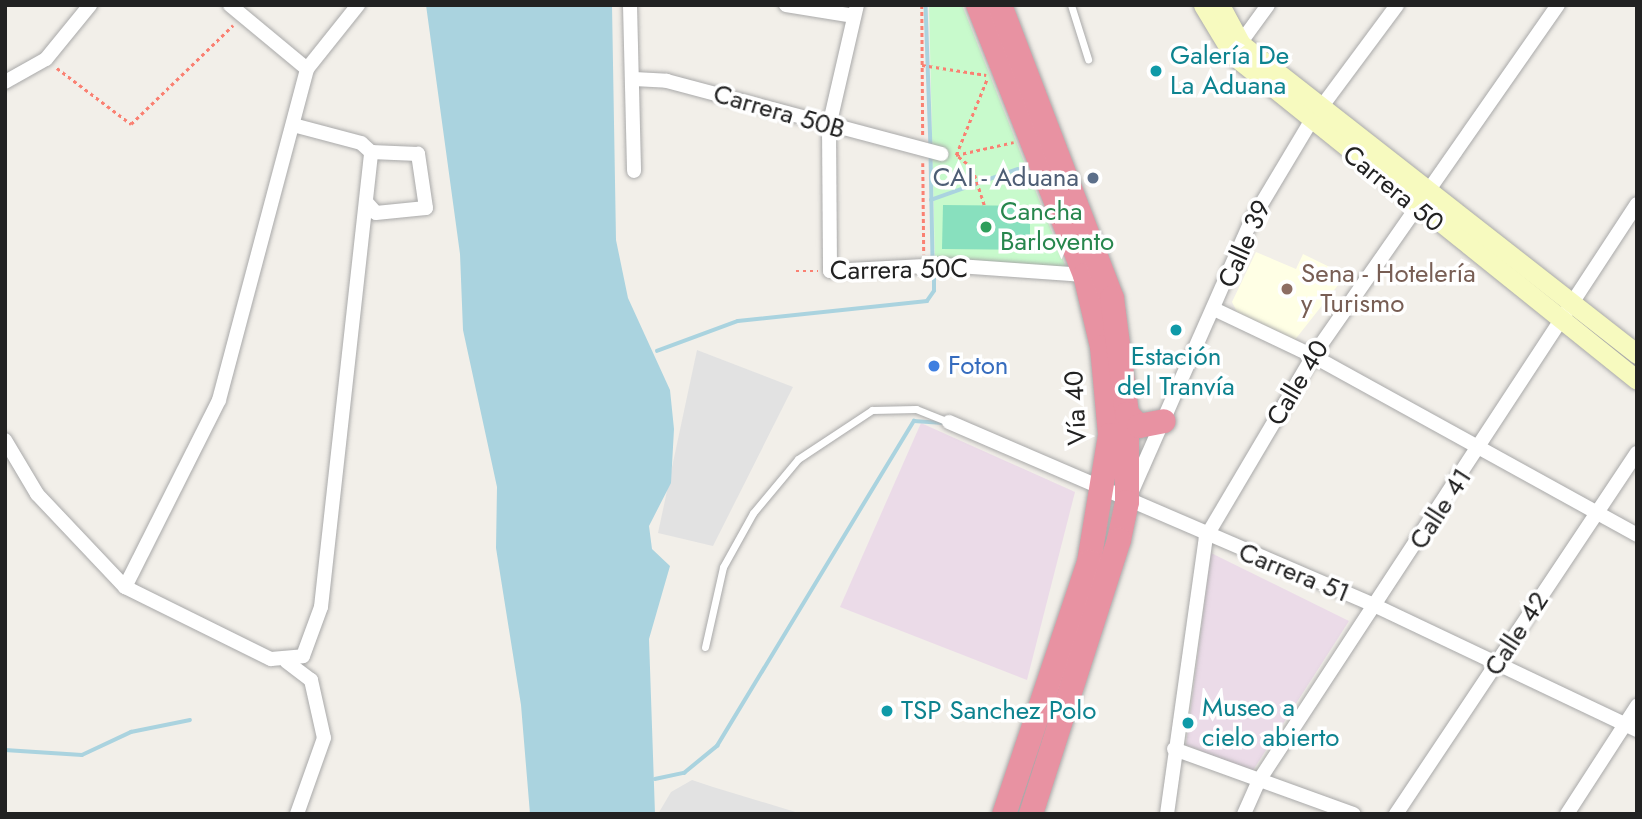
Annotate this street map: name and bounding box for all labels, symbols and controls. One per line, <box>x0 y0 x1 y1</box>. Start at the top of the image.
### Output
place label: Galería De La Aduana <box>1170 40 1289 102</box>
marker: Galería De La Aduana <box>1148 63 1164 79</box>
street label: Carrera 50B <box>710 78 848 146</box>
street label: Carrera 50 <box>1336 139 1450 239</box>
place label: CAI - Aduana <box>933 162 1079 194</box>
marker: CAI - Aduana <box>1085 170 1101 186</box>
street label: Calle 39 <box>1212 195 1278 293</box>
place label: Cancha Barlovento <box>1000 196 1114 258</box>
marker: Cancha Barlovento <box>978 219 994 235</box>
street label: Carrera 50C <box>830 253 968 287</box>
place label: Sena - Hotelería y Turismo <box>1301 258 1476 320</box>
marker: Sena - Hotelería y Turismo <box>1279 281 1295 297</box>
marker: Estación del Tranvía <box>1168 322 1184 338</box>
street label: Calle 40 <box>1260 335 1336 431</box>
place label: Estación del Tranvía <box>1117 341 1235 402</box>
place label: Foton <box>948 350 1009 382</box>
marker: Foton <box>926 358 942 374</box>
street label: Vía 40 <box>1058 370 1094 446</box>
street label: Calle 41 <box>1403 463 1479 555</box>
street label: Carrera 51 <box>1234 537 1354 609</box>
street label: Calle 42 <box>1478 586 1556 682</box>
place label: Museo a cielo abierto <box>1202 692 1339 754</box>
place label: TSP Sanchez Polo <box>901 695 1096 727</box>
marker: TSP Sanchez Polo <box>879 703 895 719</box>
marker: Museo a cielo abierto <box>1180 715 1196 731</box>

